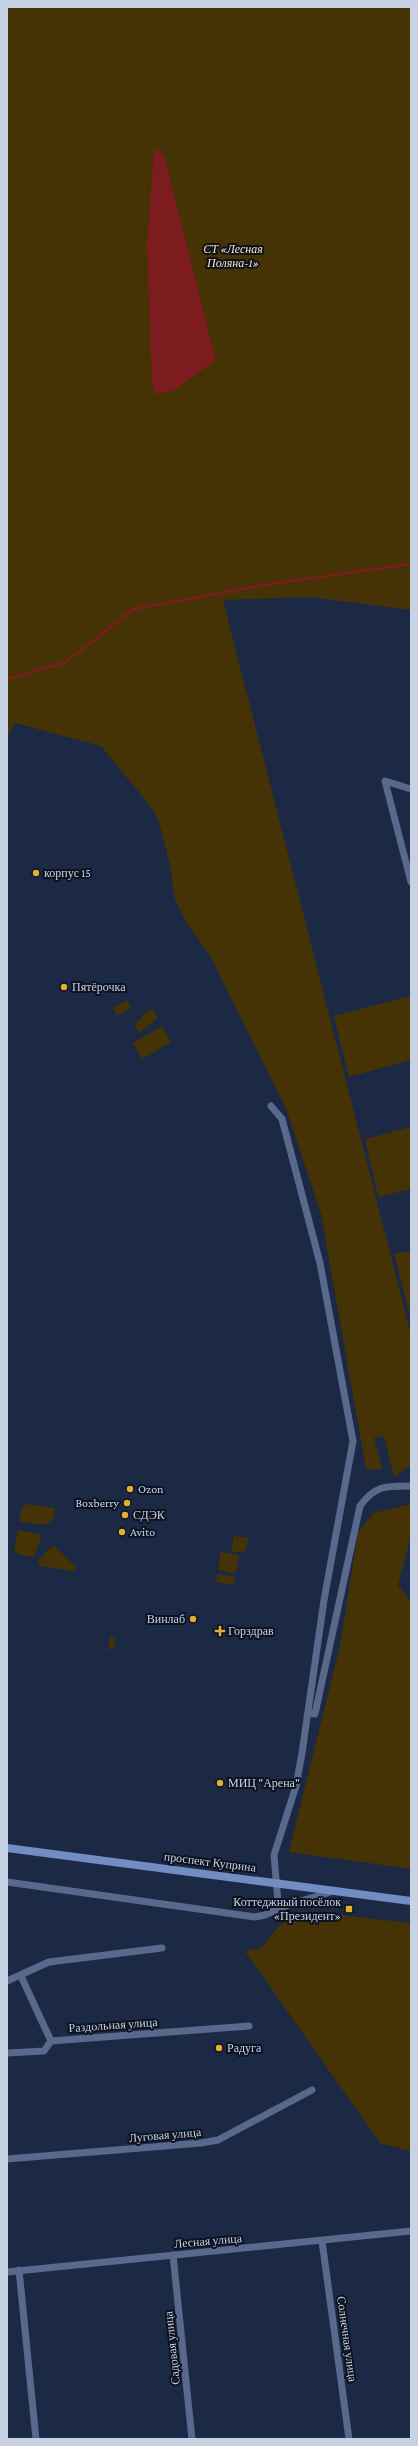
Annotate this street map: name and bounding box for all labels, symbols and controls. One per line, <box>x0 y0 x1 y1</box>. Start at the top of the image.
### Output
park label: СТ «Лесная Поляна-1» <box>203 242 263 270</box>
place label: корпус 15 <box>44 866 91 880</box>
marker: корпус 15 <box>31 868 41 878</box>
place label: Пятёрочка <box>72 980 126 994</box>
marker: Пятёрочка <box>59 982 69 992</box>
place label: Ozon <box>138 1482 164 1496</box>
marker: Ozon <box>125 1484 135 1494</box>
place label: Boxberry <box>76 1496 119 1510</box>
marker: Boxberry <box>122 1498 132 1508</box>
place label: СДЭК <box>133 1508 166 1522</box>
marker: СДЭК <box>120 1510 130 1520</box>
place label: Avito <box>130 1525 155 1539</box>
marker: Avito <box>117 1527 127 1537</box>
place label: Винлаб <box>147 1612 185 1626</box>
marker: Винлаб <box>188 1614 198 1624</box>
place label: Горздрав <box>228 1624 274 1638</box>
marker: Горздрав <box>215 1626 225 1636</box>
place label: МИЦ "Арена" <box>228 1776 300 1790</box>
marker: МИЦ "Арена" <box>215 1778 225 1788</box>
street label: проспект Куприна <box>163 1849 258 1875</box>
place label: Коттеджный посёлок «Президент» <box>233 1895 341 1923</box>
marker: Коттеджный посёлок «Президент» <box>344 1904 354 1914</box>
street label: Раздольная улица <box>68 2015 159 2035</box>
place label: Радуга <box>227 2041 262 2055</box>
marker: Радуга <box>214 2043 224 2053</box>
street label: Луговая улица <box>128 2125 202 2145</box>
street label: Лесная улица <box>173 2231 243 2251</box>
street label: Солнечная улица <box>334 2295 360 2383</box>
street label: Садовая улица <box>161 2310 183 2385</box>

